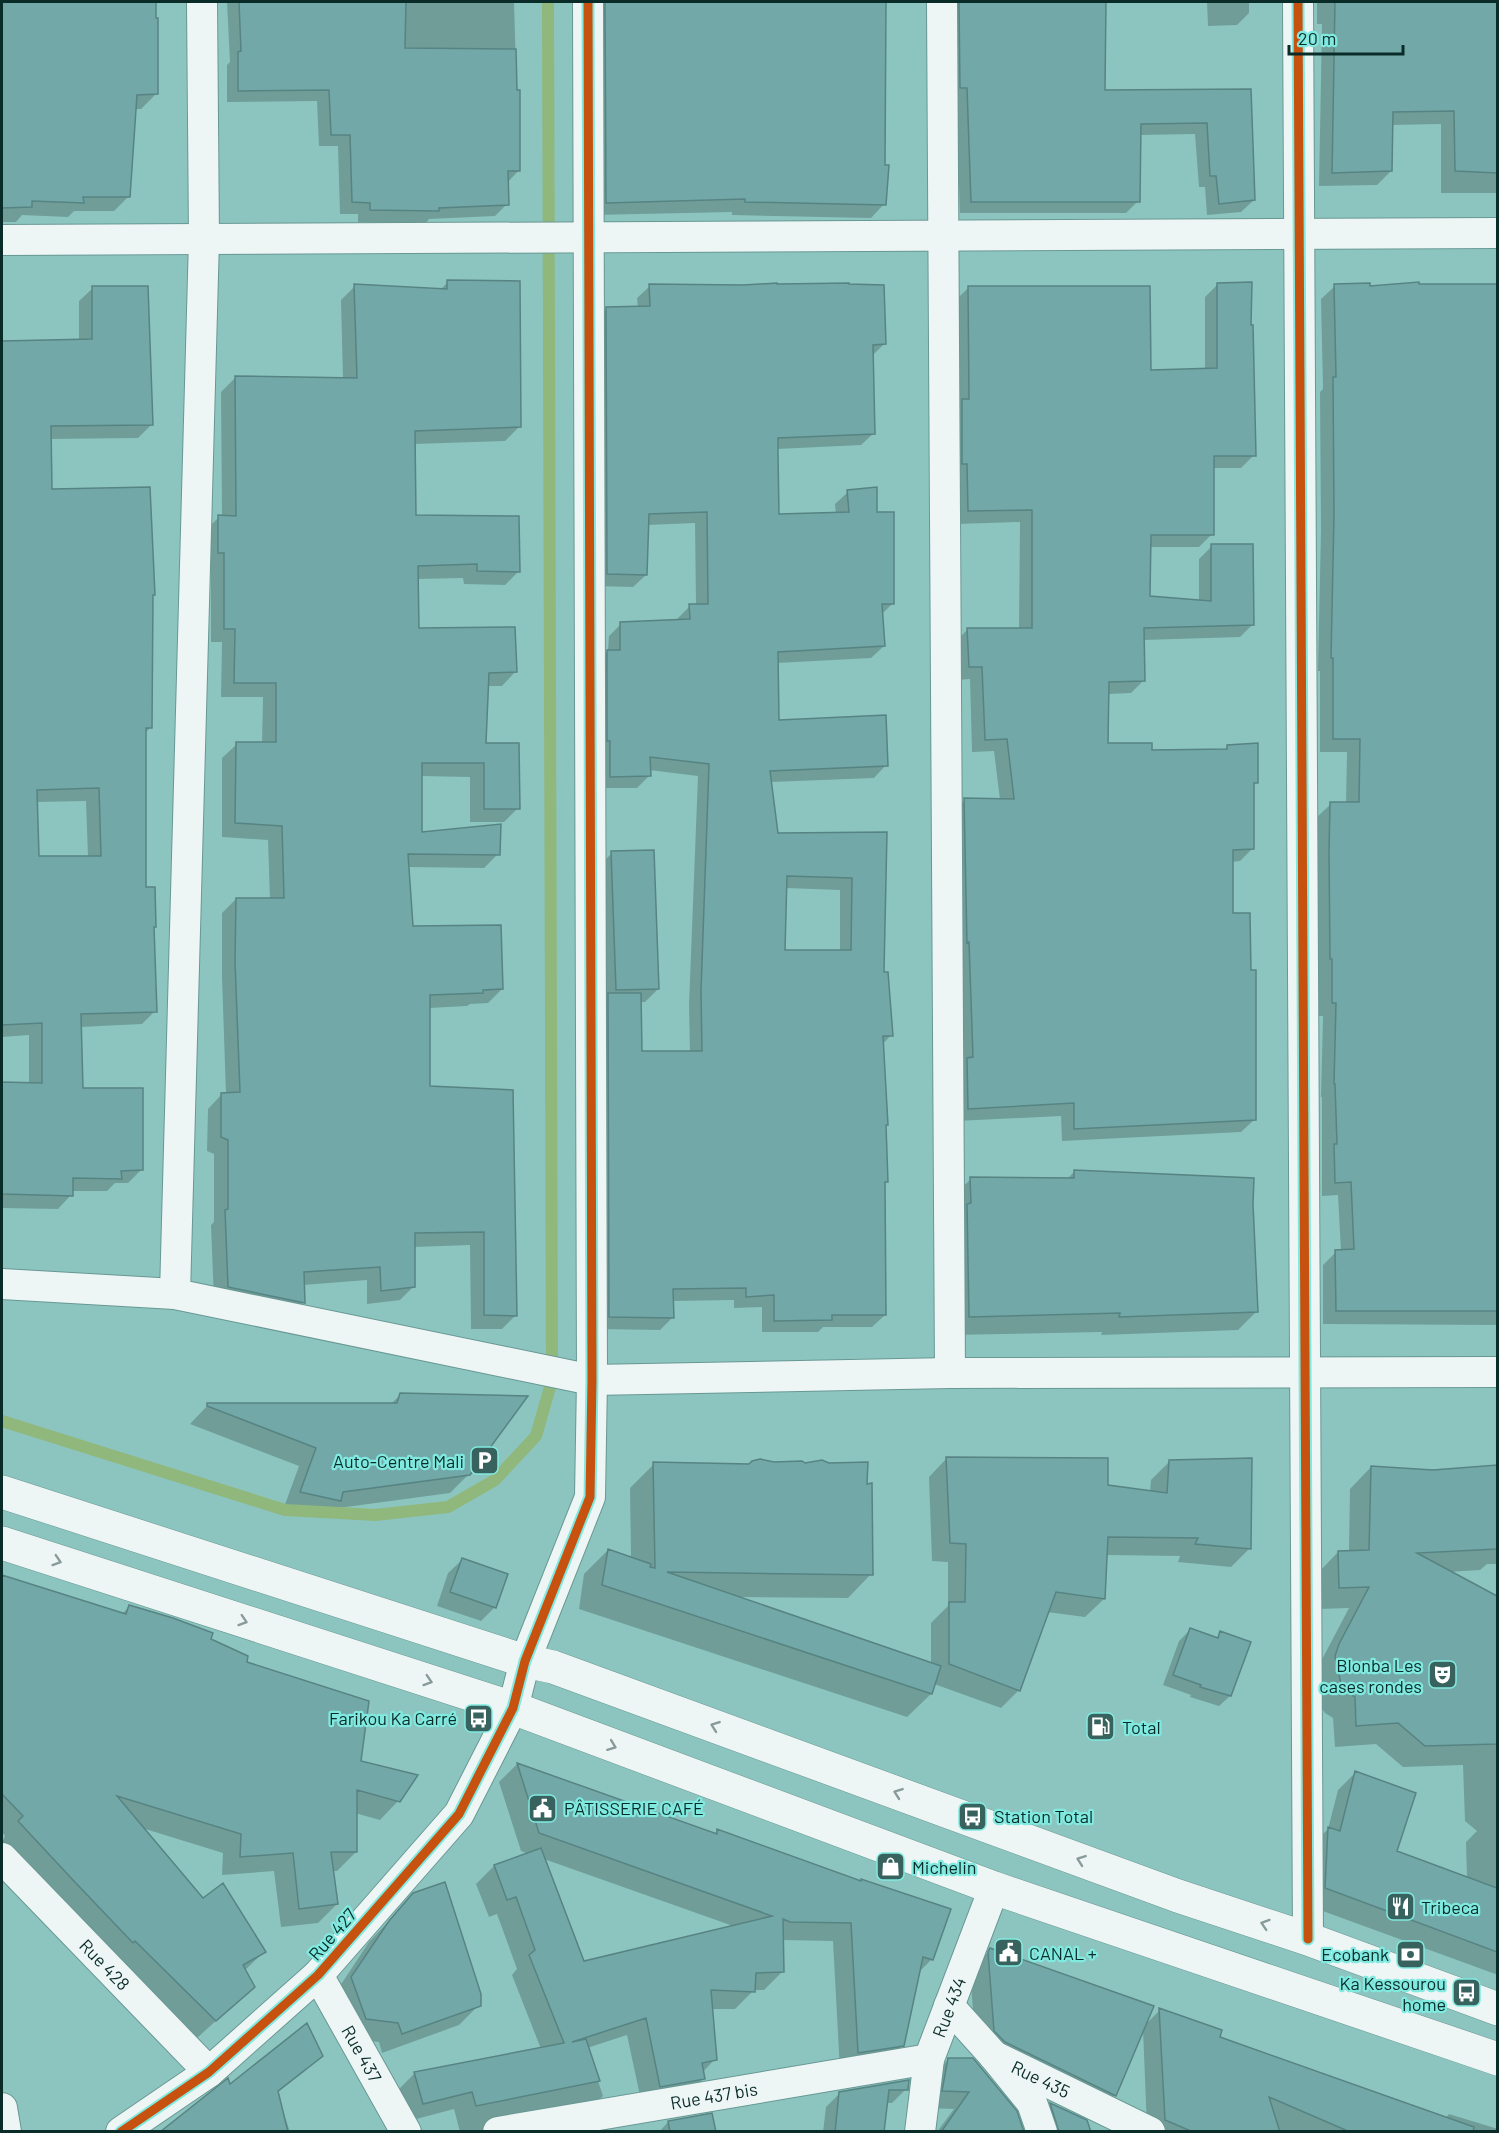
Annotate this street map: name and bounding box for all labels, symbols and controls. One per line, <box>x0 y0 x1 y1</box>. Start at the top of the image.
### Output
scale bar <box>1289 18 1403 56</box>
text: 20 m <box>1298 27 1336 49</box>
parking icon: Auto-Centre Mali <box>469 1445 501 1477</box>
place label: Auto-Centre Mali <box>333 1450 464 1472</box>
one-way arrow <box>51 1554 62 1567</box>
one-way arrow <box>237 1614 248 1627</box>
place label: Blonba Les cases rondes <box>1319 1654 1422 1697</box>
theatre icon: Blonba Les cases rondes <box>1427 1659 1459 1691</box>
one-way arrow <box>422 1674 433 1686</box>
bus stop icon: Farikou Ka Carré <box>462 1702 494 1734</box>
place label: Farikou Ka Carré <box>329 1707 457 1729</box>
fuel station icon: Total <box>1085 1711 1117 1743</box>
place label: Total <box>1122 1716 1161 1738</box>
one-way arrow <box>710 1720 720 1733</box>
one-way arrow <box>606 1738 617 1751</box>
one-way arrow <box>893 1787 904 1800</box>
public building icon: PÂTISSERIE CAFÉ <box>527 1792 559 1824</box>
place label: PÂTISSERIE CAFÉ <box>564 1797 704 1819</box>
bus stop icon: Station Total <box>957 1800 989 1832</box>
place label: Station Total <box>994 1805 1093 1827</box>
shop icon: Michelin <box>875 1851 907 1883</box>
one-way arrow <box>1076 1855 1087 1867</box>
place label: Michelin <box>912 1856 976 1878</box>
restaurant icon: Tribeca <box>1384 1891 1416 1923</box>
place label: Tribeca <box>1421 1896 1479 1918</box>
street label: Rue 427 <box>303 1903 361 1965</box>
one-way arrow <box>1260 1919 1271 1932</box>
street label: Rue 428 <box>75 1934 135 1995</box>
public building icon: CANAL + <box>992 1937 1024 1969</box>
bank icon: Ecobank <box>1394 1938 1426 1970</box>
place label: CANAL + <box>1029 1942 1097 1964</box>
place label: Ecobank <box>1321 1943 1389 1965</box>
place label: Ka Kessourou home <box>1340 1972 1446 2015</box>
street label: Rue 434 <box>927 1974 970 2041</box>
bus stop icon: Ka Kessourou home <box>1451 1977 1483 2009</box>
street label: Rue 437 <box>337 2021 387 2086</box>
street label: Rue 435 <box>1008 2055 1074 2102</box>
street label: Rue 437 bis <box>669 2077 759 2114</box>

